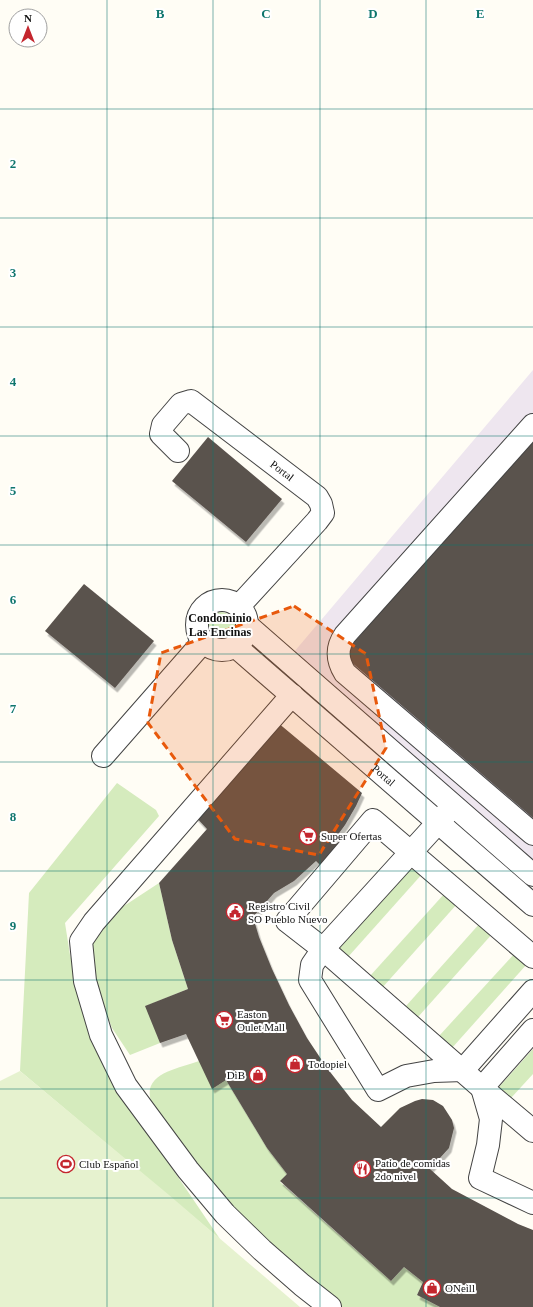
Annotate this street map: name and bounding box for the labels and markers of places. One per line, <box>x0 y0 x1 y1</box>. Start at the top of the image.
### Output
supermarket icon: Super Ofertas <box>298 826 318 846</box>
place label: Super Ofertas <box>321 830 382 842</box>
place label: Registro Civil SO Pueblo Nuevo <box>248 900 328 925</box>
public building icon: Registro Civil SO Pueblo Nuevo <box>225 902 245 922</box>
place label: Easton Oulet Mall <box>237 1008 285 1033</box>
supermarket icon: Easton Oulet Mall <box>214 1010 234 1030</box>
shop icon: Todopiel <box>285 1054 305 1074</box>
place label: Todopiel <box>308 1058 347 1070</box>
shop icon: DiB <box>248 1065 268 1085</box>
place label: DiB <box>227 1069 245 1081</box>
sports icon: Club Español <box>56 1154 76 1174</box>
place label: Patio de comidas 2do nivel <box>375 1157 450 1182</box>
place label: Club Español <box>79 1158 139 1170</box>
restaurant icon: Patio de comidas 2do nivel <box>352 1159 372 1179</box>
shop icon: ONeill <box>422 1278 442 1298</box>
place label: ONeill <box>445 1282 475 1294</box>

